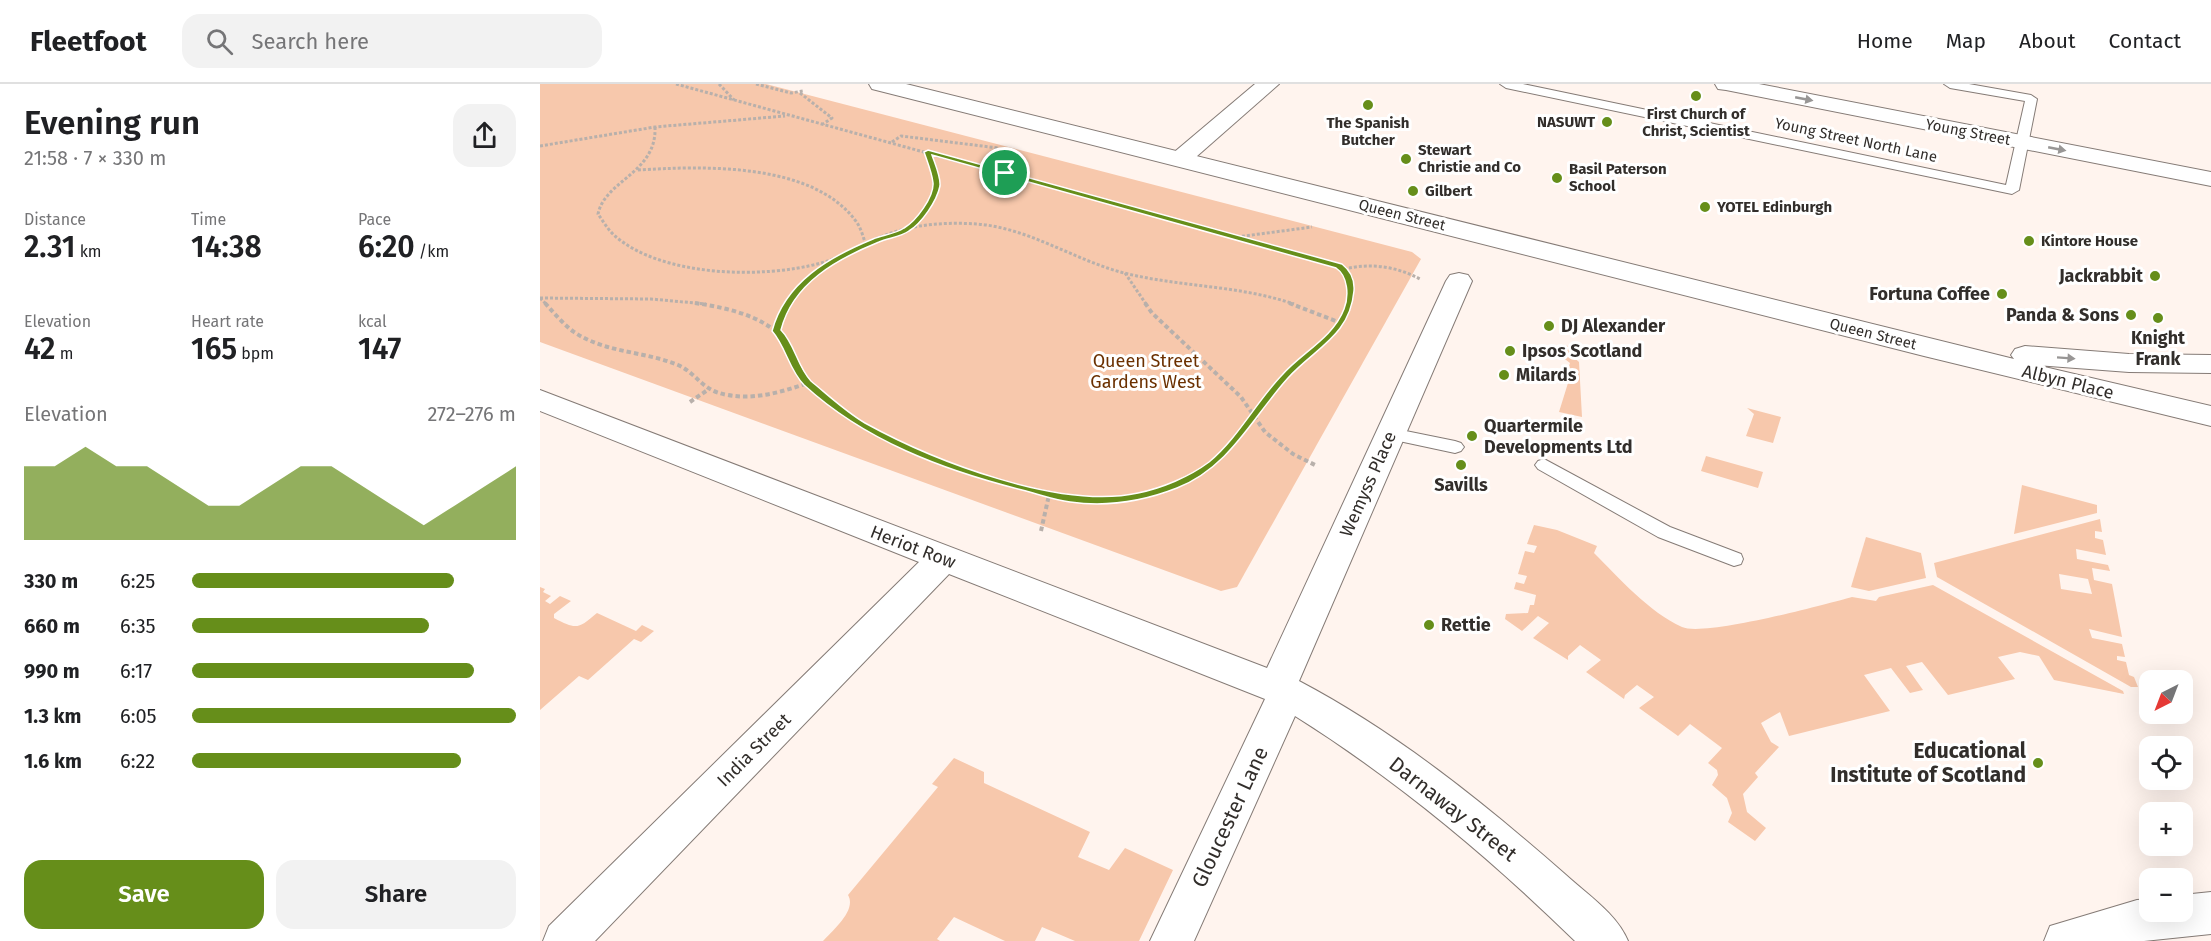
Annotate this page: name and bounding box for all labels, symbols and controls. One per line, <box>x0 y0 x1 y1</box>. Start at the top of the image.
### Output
search box <box>182 14 602 68</box>
text: Fleetfoot <box>30 25 146 58</box>
icon: search <box>203 25 236 58</box>
text: Search here <box>251 28 369 55</box>
text: Home <box>1857 28 1913 54</box>
text: Map <box>1946 28 1986 54</box>
text: About <box>2019 28 2076 54</box>
text: Contact <box>2109 28 2181 54</box>
marker: First Church of Christ, Scientist <box>1689 89 1703 103</box>
one-way arrow <box>1795 95 1814 104</box>
marker: The Spanish Butcher <box>1361 98 1375 112</box>
text: Evening run <box>24 103 200 143</box>
button: share <box>453 104 516 167</box>
place label: First Church of Christ, Scientist <box>1642 105 1750 140</box>
place label: NASUWT <box>1537 113 1596 131</box>
place label: The Spanish Butcher <box>1327 114 1409 149</box>
street label: Young Street North Lane <box>1773 114 1939 166</box>
marker: NASUWT <box>1600 115 1614 129</box>
street label: Young Street <box>1924 115 2013 149</box>
place label: Stewart Christie and Co <box>1418 141 1521 176</box>
one-way arrow <box>2048 145 2067 154</box>
text: 21:58 · 7 × 330 m <box>24 146 166 170</box>
pin <box>979 147 1030 198</box>
marker: Stewart Christie and Co <box>1399 152 1413 166</box>
icon: arrive <box>988 156 1021 189</box>
place label: Basil Paterson School <box>1569 160 1667 195</box>
marker: Basil Paterson School <box>1550 171 1564 185</box>
place label: Gilbert <box>1425 182 1473 200</box>
marker: Gilbert <box>1406 184 1420 198</box>
street label: Queen Street <box>1357 196 1448 235</box>
place label: YOTEL Edinburgh <box>1716 198 1832 216</box>
marker: YOTEL Edinburgh <box>1698 200 1712 214</box>
text: Distance <box>24 210 86 229</box>
text: Time <box>191 210 226 229</box>
text: Pace <box>358 210 391 229</box>
text: 2.31 <box>24 229 75 265</box>
text: 14:38 <box>191 229 262 265</box>
text: 6:20 <box>358 229 415 265</box>
place label: Kintore House <box>2041 232 2138 250</box>
marker: Kintore House <box>2022 234 2036 248</box>
text: km <box>75 242 102 261</box>
text: /km <box>415 242 449 261</box>
place label: Jackrabbit <box>2058 265 2144 287</box>
marker: Jackrabbit <box>2148 269 2162 283</box>
place label: Fortuna Coffee <box>1869 283 1990 305</box>
marker: Fortuna Coffee <box>1995 287 2009 301</box>
place label: Panda & Sons <box>2006 304 2119 326</box>
marker: Panda & Sons <box>2124 308 2138 322</box>
marker: Knight Frank <box>2151 311 2165 325</box>
text: Elevation <box>24 312 91 331</box>
text: Heart rate <box>191 312 264 331</box>
text: kcal <box>358 312 387 331</box>
place label: DJ Alexander <box>1561 315 1666 337</box>
street label: Queen Street <box>1828 315 1919 354</box>
marker: DJ Alexander <box>1542 319 1556 333</box>
place label: Knight Frank <box>2131 327 2186 370</box>
text: 42 <box>24 331 55 367</box>
text: 165 <box>191 331 237 367</box>
text: 147 <box>358 331 401 367</box>
place label: Ipsos Scotland <box>1522 340 1642 362</box>
text: m <box>55 344 73 363</box>
text: bpm <box>237 344 274 363</box>
marker: Ipsos Scotland <box>1503 344 1517 358</box>
park label: Queen Street Gardens West <box>1090 350 1202 393</box>
one-way arrow <box>2057 353 2076 363</box>
street label: Albyn Place <box>2020 360 2116 404</box>
place label: Milards <box>1516 364 1577 386</box>
marker: Milards <box>1497 368 1511 382</box>
text: Elevation <box>24 402 108 426</box>
text: 272–276 m <box>427 402 516 426</box>
place label: Quartermile Developments Ltd <box>1484 415 1633 458</box>
street label: Wemyss Place <box>1335 428 1401 540</box>
marker: Quartermile Developments Ltd <box>1465 429 1479 443</box>
marker: Savills <box>1454 458 1468 472</box>
place label: Savills <box>1434 474 1488 496</box>
street label: Heriot Row <box>867 521 959 573</box>
text: 330 m <box>24 569 78 593</box>
text: 6:25 <box>120 569 155 593</box>
text: 660 m <box>24 614 80 638</box>
text: 6:35 <box>120 614 156 638</box>
place label: Rettie <box>1441 614 1491 636</box>
marker: Rettie <box>1422 618 1436 632</box>
text: 990 m <box>24 659 80 683</box>
text: 6:17 <box>120 659 152 683</box>
north arrow <box>2139 670 2193 724</box>
map controls <box>2139 670 2193 922</box>
text: 1.3 km <box>24 704 81 728</box>
text: 6:05 <box>120 704 157 728</box>
street label: India Street <box>713 708 796 791</box>
button: locate <box>2139 736 2193 790</box>
place label: Educational Institute of Scotland <box>1830 738 2027 788</box>
street label: Gloucester Lane <box>1186 742 1274 892</box>
text: 1.6 km <box>24 749 82 773</box>
text: 6:22 <box>120 749 155 773</box>
street label: Darnaway Street <box>1384 751 1522 867</box>
marker: Educational Institute of Scotland <box>2031 756 2045 770</box>
button: + <box>2139 802 2193 856</box>
button: Save <box>24 860 264 929</box>
button: Share <box>276 860 516 929</box>
button: − <box>2139 868 2193 922</box>

